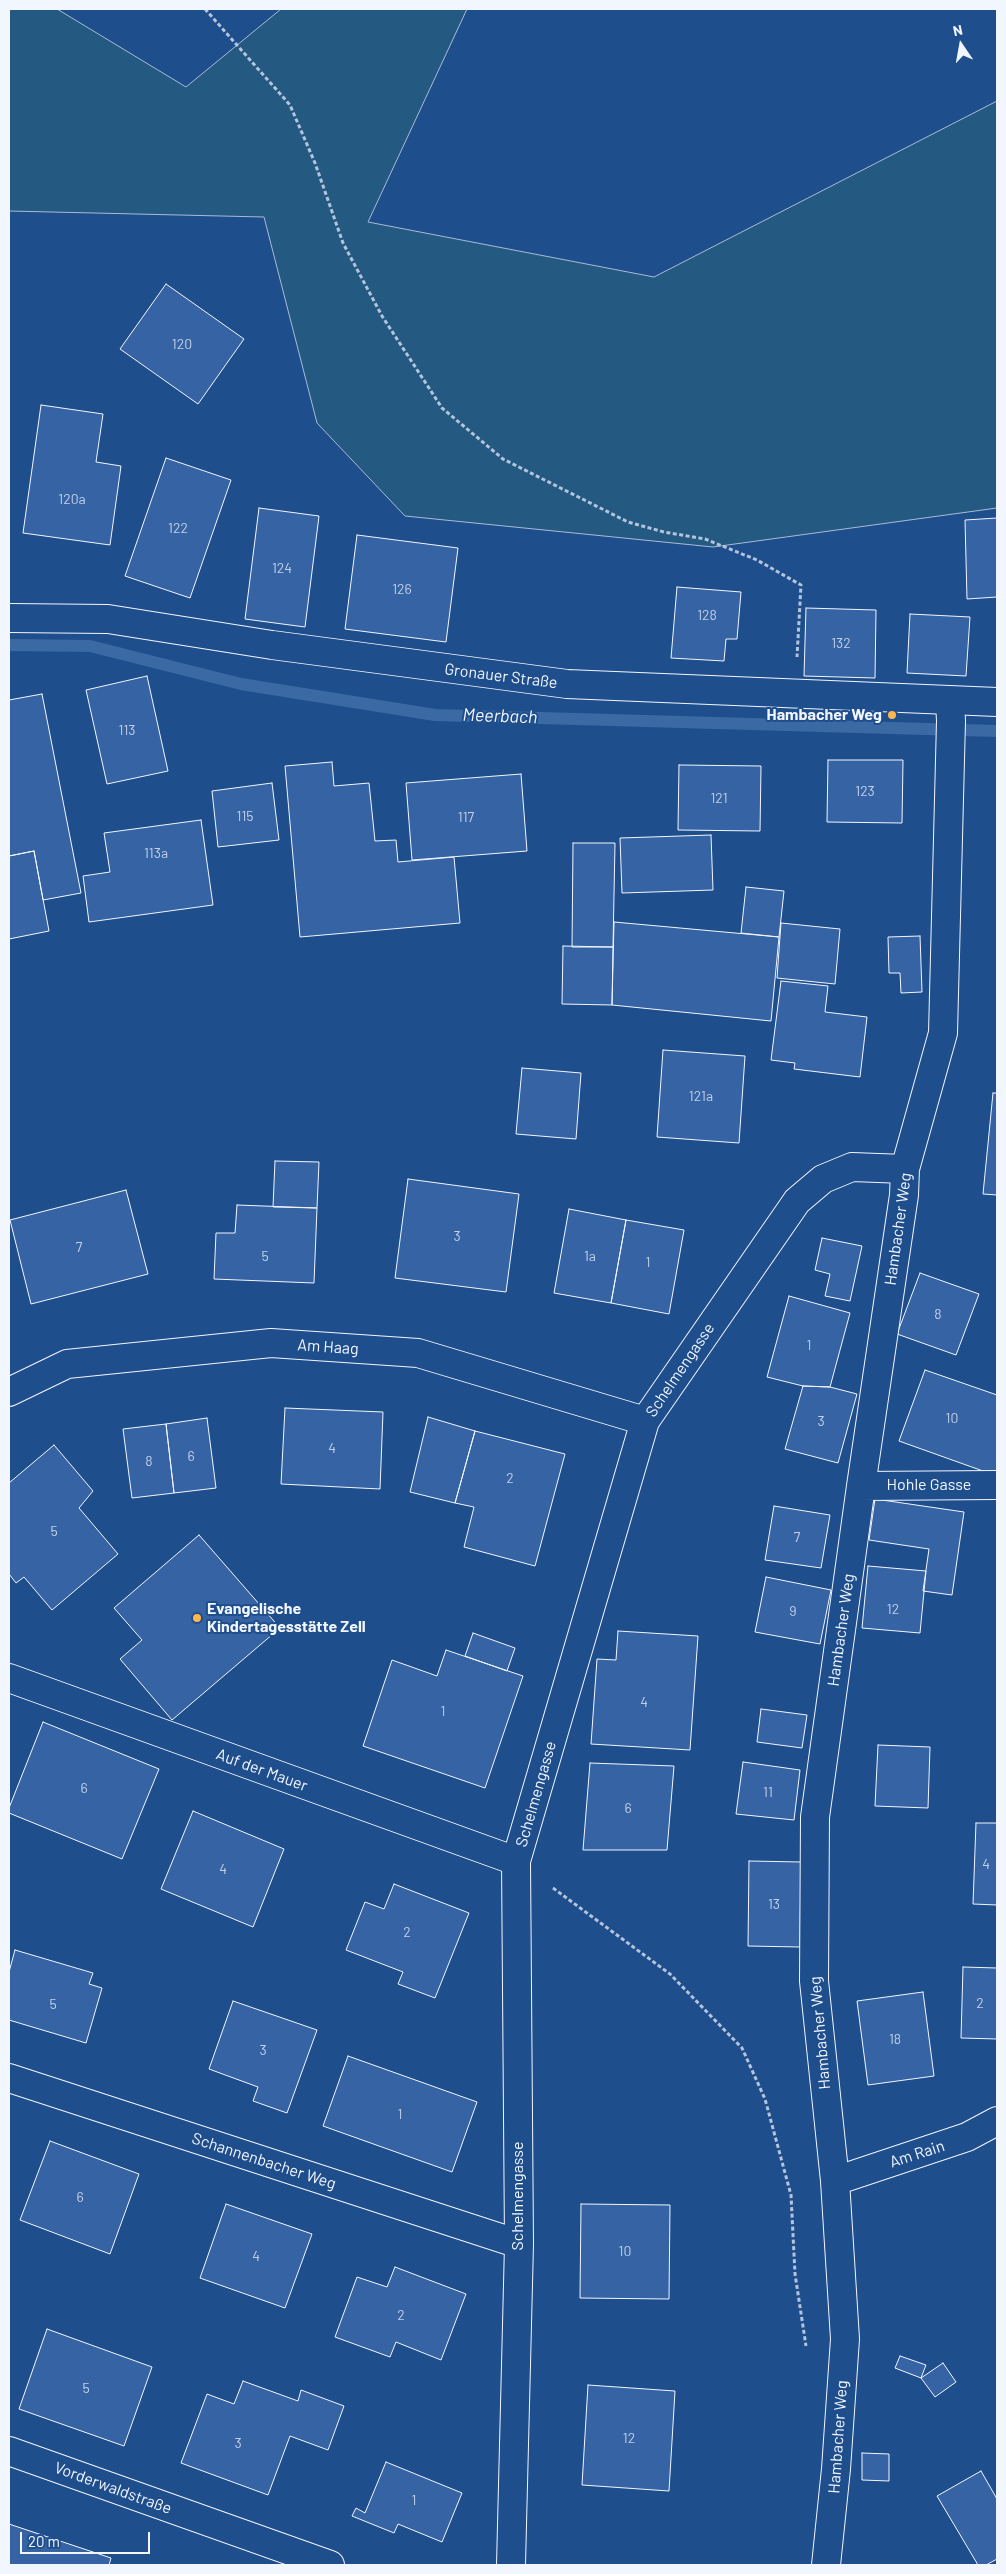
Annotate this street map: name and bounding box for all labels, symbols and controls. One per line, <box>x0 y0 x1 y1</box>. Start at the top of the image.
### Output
north arrow <box>936 20 986 70</box>
text: N <box>951 21 964 39</box>
house number: 120 <box>172 336 192 352</box>
house number: 120a <box>58 491 86 507</box>
house number: 122 <box>168 520 188 536</box>
house number: 124 <box>272 560 292 576</box>
house number: 126 <box>392 581 412 597</box>
house number: 128 <box>697 607 717 623</box>
house number: 132 <box>831 635 851 651</box>
street label: Gronauer Straße <box>443 660 559 692</box>
water label: Meerbach <box>462 704 538 728</box>
place label: Hambacher Weg <box>767 705 882 725</box>
marker: Hambacher Weg <box>886 709 898 721</box>
house number: 113 <box>118 722 136 738</box>
house number: 123 <box>855 783 875 799</box>
house number: 121 <box>710 790 728 806</box>
house number: 115 <box>236 808 254 824</box>
house number: 117 <box>458 809 474 825</box>
house number: 113a <box>144 845 168 861</box>
house number: 121a <box>689 1088 713 1104</box>
street label: Hambacher Weg <box>881 1171 915 1287</box>
house number: 3 <box>453 1228 461 1244</box>
house number: 7 <box>76 1239 82 1255</box>
house number: 5 <box>261 1248 269 1264</box>
house number: 1a <box>584 1248 596 1264</box>
house number: 1 <box>646 1254 650 1270</box>
house number: 8 <box>934 1306 942 1322</box>
street label: Schelmengasse <box>642 1319 718 1421</box>
street label: Am Haag <box>297 1335 359 1359</box>
house number: 1 <box>807 1337 811 1353</box>
house number: 10 <box>946 1410 958 1426</box>
house number: 3 <box>817 1413 825 1429</box>
house number: 4 <box>328 1440 336 1456</box>
house number: 6 <box>187 1448 195 1464</box>
house number: 8 <box>145 1453 153 1469</box>
house number: 2 <box>506 1470 514 1486</box>
street label: Hohle Gasse <box>887 1475 971 1495</box>
house number: 5 <box>50 1523 58 1539</box>
house number: 7 <box>794 1529 800 1545</box>
street label: Hambacher Weg <box>824 1572 858 1688</box>
place label: Evangelische Kindertagesstätte Zell <box>207 1599 366 1637</box>
house number: 12 <box>887 1601 899 1617</box>
house number: 9 <box>789 1603 797 1619</box>
marker: Evangelische Kindertagesstätte Zell <box>191 1612 203 1624</box>
house number: 4 <box>640 1694 648 1710</box>
house number: 1 <box>441 1703 445 1719</box>
street label: Schelmengasse <box>512 1739 560 1849</box>
street label: Auf der Mauer <box>214 1745 310 1795</box>
house number: 6 <box>80 1780 88 1796</box>
house number: 11 <box>763 1784 773 1800</box>
house number: 6 <box>624 1800 632 1816</box>
house number: 4 <box>982 1856 990 1872</box>
house number: 4 <box>219 1861 227 1877</box>
house number: 13 <box>768 1896 780 1912</box>
house number: 2 <box>403 1924 411 1940</box>
street label: Hambacher Weg <box>805 1976 835 2090</box>
house number: 2 <box>976 1995 984 2011</box>
house number: 5 <box>49 1996 57 2012</box>
house number: 18 <box>889 2031 901 2047</box>
house number: 3 <box>259 2042 267 2058</box>
house number: 1 <box>398 2106 402 2122</box>
street label: Schannenbacher Weg <box>190 2129 338 2193</box>
street label: Am Rain <box>887 2136 947 2172</box>
street label: Schelmengasse <box>508 2141 528 2251</box>
house number: 6 <box>76 2189 84 2205</box>
house number: 10 <box>619 2243 631 2259</box>
house number: 4 <box>252 2248 260 2264</box>
house number: 2 <box>397 2307 405 2323</box>
house number: 5 <box>82 2380 90 2396</box>
street label: Hambacher Weg <box>824 2380 852 2494</box>
house number: 12 <box>623 2430 635 2446</box>
house number: 3 <box>234 2435 242 2451</box>
street label: Vorderwaldstraße <box>52 2458 174 2518</box>
house number: 1 <box>412 2492 416 2508</box>
scale bar <box>22 2522 152 2554</box>
text: 20 m <box>28 2532 60 2550</box>

